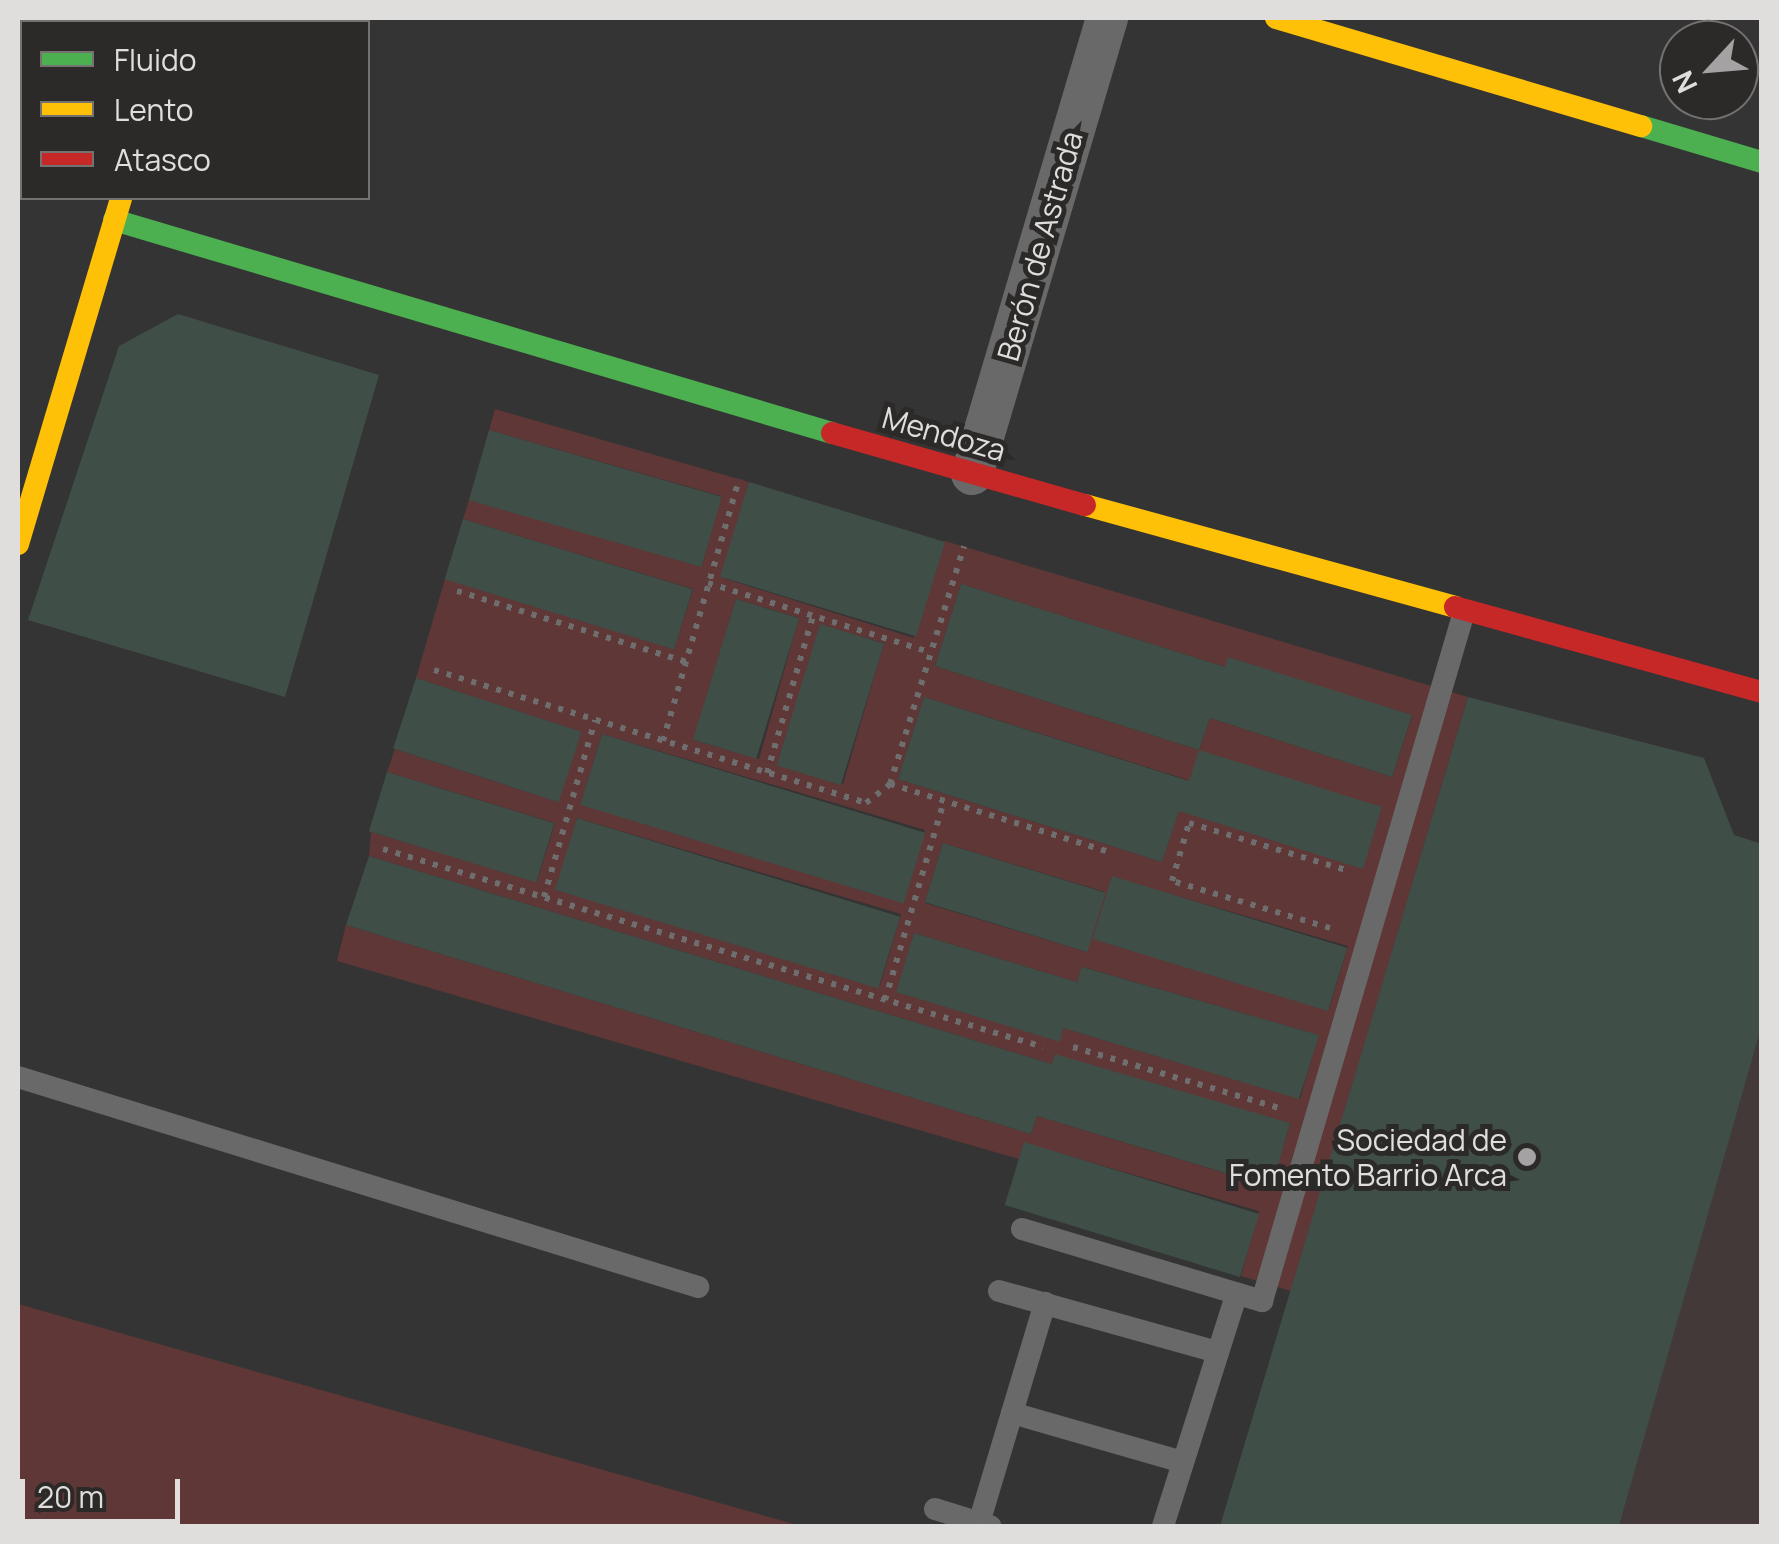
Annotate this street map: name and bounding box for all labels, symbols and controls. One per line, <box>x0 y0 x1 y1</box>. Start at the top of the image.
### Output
legend <box>20 20 370 200</box>
north arrow <box>1659 20 1759 120</box>
text: Fluido <box>114 39 196 80</box>
text: N <box>1662 65 1705 100</box>
text: Lento <box>114 89 193 130</box>
street label: Berón de Astrada <box>990 127 1090 365</box>
text: Atasco <box>114 139 211 180</box>
street label: Mendoza <box>878 399 1010 469</box>
place label: Sociedad de Fomento Barrio Arca <box>1229 1122 1507 1192</box>
marker: Sociedad de Fomento Barrio Arca <box>1516 1146 1538 1168</box>
scale bar <box>25 1459 185 1521</box>
text: 20 m <box>37 1476 104 1517</box>

